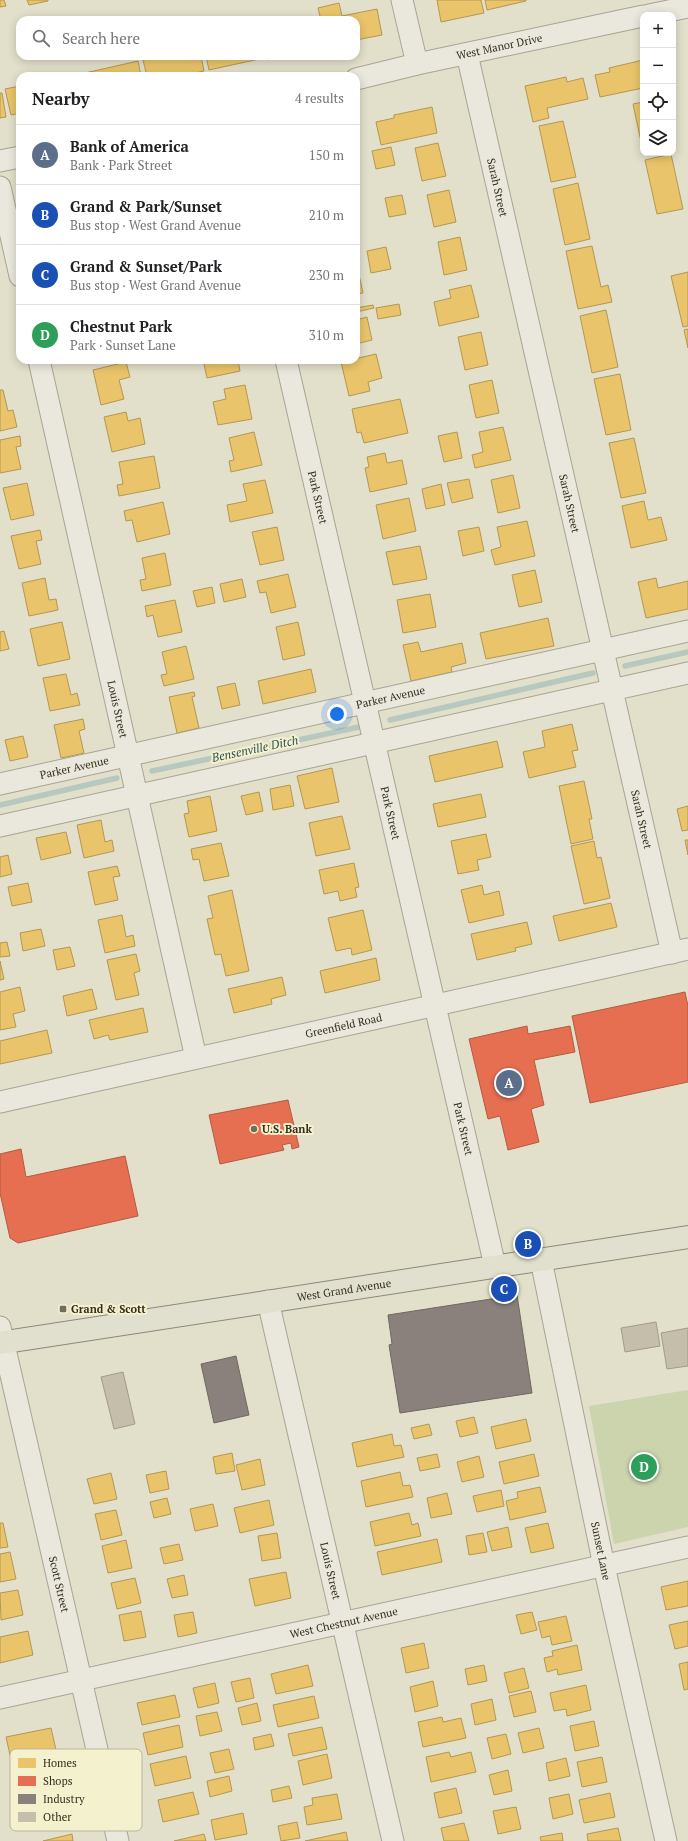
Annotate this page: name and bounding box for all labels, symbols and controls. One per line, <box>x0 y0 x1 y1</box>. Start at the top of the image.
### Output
map controls <box>640 12 676 156</box>
button: + <box>640 12 676 48</box>
search box <box>16 16 360 60</box>
icon: search <box>30 27 52 49</box>
text: Search here <box>62 28 140 48</box>
street label: West Manor Drive <box>455 30 544 62</box>
button: − <box>640 48 676 84</box>
button: locate <box>640 84 676 120</box>
text: Nearby <box>32 87 90 110</box>
text: 4 results <box>295 89 344 107</box>
button: layers <box>640 120 676 156</box>
text: Bank of America <box>70 136 189 156</box>
text: A <box>40 146 50 164</box>
text: 150 m <box>309 146 344 164</box>
text: Bank · Park Street <box>70 156 172 174</box>
street label: Sarah Street <box>484 157 511 218</box>
text: Grand & Park/Sunset <box>70 196 222 216</box>
text: B <box>41 206 49 224</box>
text: 210 m <box>309 206 344 224</box>
text: Bus stop · West Grand Avenue <box>70 216 241 234</box>
text: Grand & Sunset/Park <box>70 256 222 276</box>
text: C <box>41 266 49 284</box>
text: 230 m <box>309 266 344 284</box>
text: Bus stop · West Grand Avenue <box>70 276 241 294</box>
text: Chestnut Park <box>70 316 172 336</box>
text: D <box>40 326 50 344</box>
text: 310 m <box>309 326 344 344</box>
text: Park · Sunset Lane <box>70 336 176 354</box>
street label: Park Street <box>305 469 331 525</box>
street label: Sarah Street <box>556 473 583 534</box>
street label: Louis Street <box>104 679 131 739</box>
street label: Parker Avenue <box>355 683 427 712</box>
your location <box>327 704 347 724</box>
water label: Bensenville Ditch <box>209 732 299 765</box>
street label: Parker Avenue <box>38 753 110 782</box>
street label: Park Street <box>378 785 403 841</box>
street label: Sarah Street <box>628 789 655 850</box>
street label: Greenfield Road <box>304 1010 383 1041</box>
pin: A <box>496 1068 522 1098</box>
street label: Park Street <box>450 1101 476 1157</box>
place label: U.S. Bank <box>262 1122 312 1136</box>
marker: U.S. Bank <box>249 1124 259 1134</box>
pin: B <box>515 1229 541 1259</box>
pin: C <box>491 1274 517 1304</box>
street label: West Grand Avenue <box>296 1276 393 1304</box>
place label: Grand & Scott <box>71 1302 146 1316</box>
marker: Grand & Scott <box>58 1304 68 1314</box>
pin: D <box>631 1452 657 1482</box>
street label: Sunset Lane <box>588 1520 614 1582</box>
street label: Louis Street <box>317 1541 344 1601</box>
street label: Scott Street <box>46 1555 72 1614</box>
street label: West Chestnut Avenue <box>289 1604 400 1641</box>
legend <box>10 1749 142 1831</box>
text: Homes <box>43 1756 77 1770</box>
text: Shops <box>43 1774 73 1788</box>
text: Industry <box>43 1792 85 1806</box>
text: Other <box>43 1810 72 1824</box>

